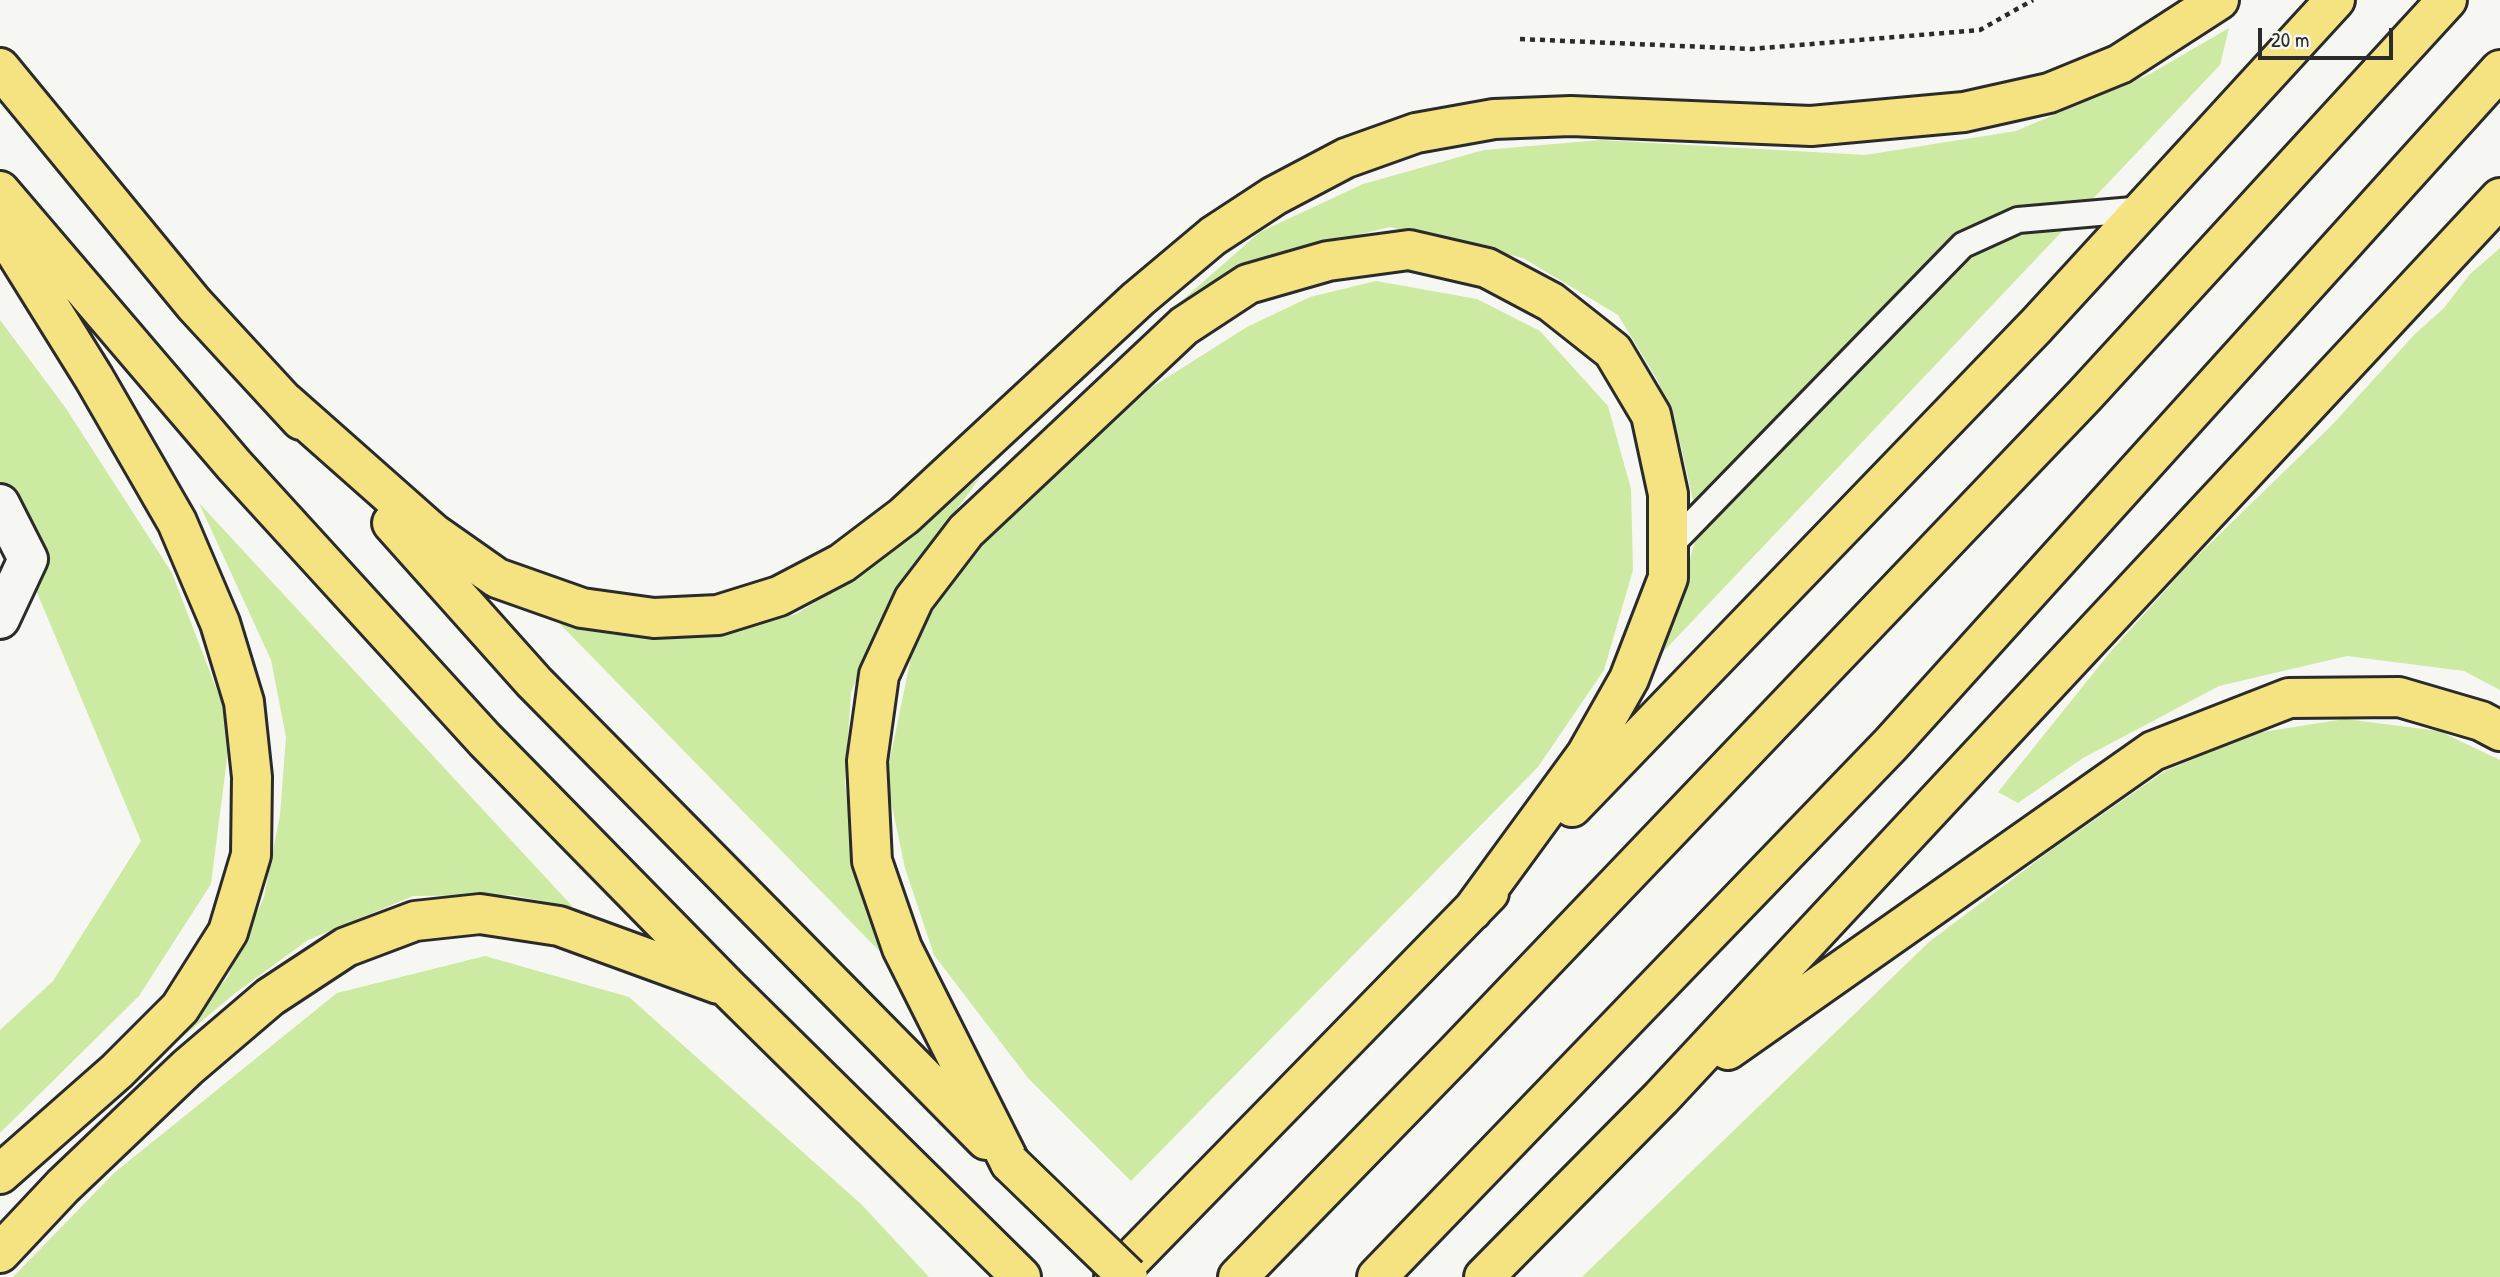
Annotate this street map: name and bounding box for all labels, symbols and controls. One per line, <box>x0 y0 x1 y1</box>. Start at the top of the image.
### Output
scale bar <box>2262 14 2397 58</box>
text: 20 m <box>2271 25 2309 54</box>

